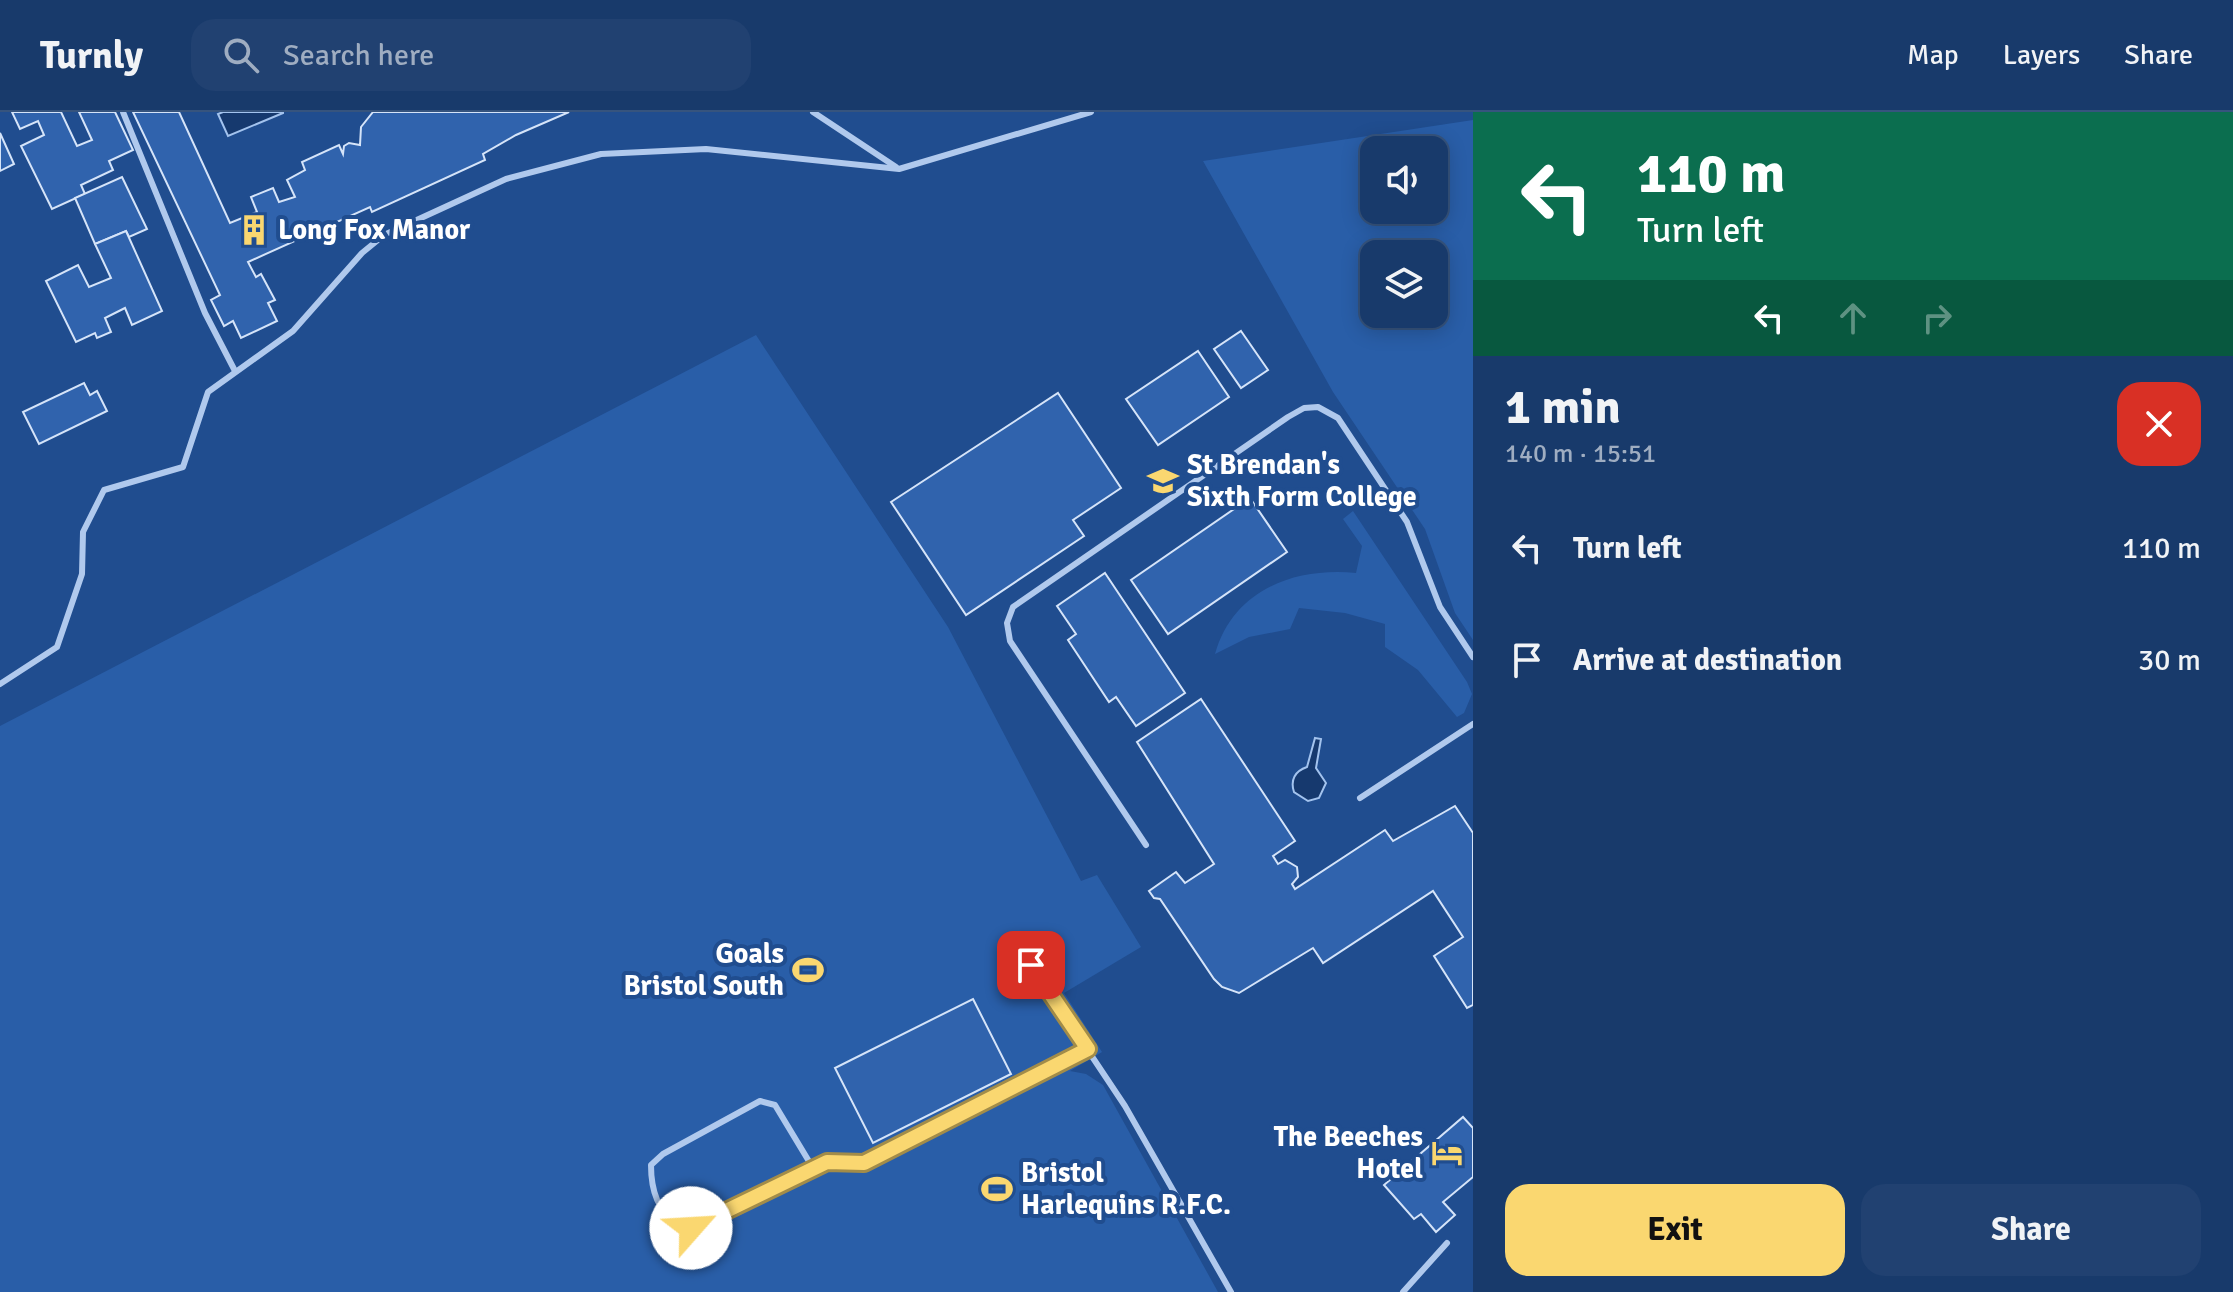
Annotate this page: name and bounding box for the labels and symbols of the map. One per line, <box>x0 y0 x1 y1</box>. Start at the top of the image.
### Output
building icon: Long Fox Manor <box>237 213 271 247</box>
place label: Long Fox Manor <box>278 213 471 247</box>
place label: St Brendan's Sixth Form College <box>1187 448 1417 514</box>
school or university icon: St Brendan's Sixth Form College <box>1146 464 1180 498</box>
pin <box>997 931 1065 999</box>
place label: Goals Bristol South <box>623 937 784 1003</box>
sports icon: Goals Bristol South <box>791 953 825 987</box>
place label: The Beeches Hotel <box>1274 1120 1423 1186</box>
hotel icon: The Beeches Hotel <box>1430 1136 1464 1170</box>
place label: Bristol Harlequins R.F.C. <box>1021 1156 1231 1222</box>
sports icon: Bristol Harlequins R.F.C. <box>980 1172 1014 1206</box>
position arrow <box>649 1186 733 1270</box>

